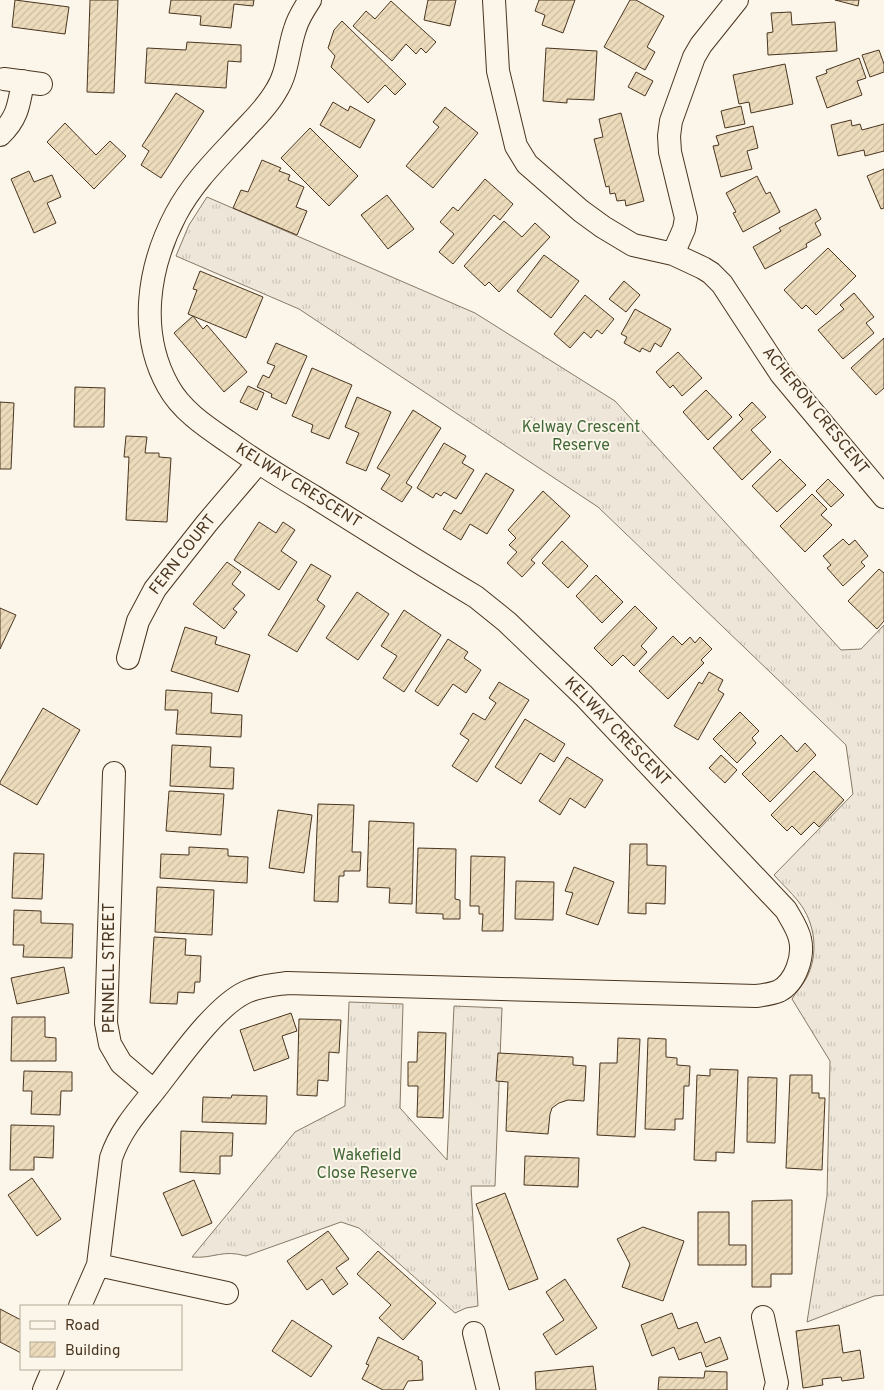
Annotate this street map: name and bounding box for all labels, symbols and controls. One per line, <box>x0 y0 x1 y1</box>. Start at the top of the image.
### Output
street label: ACHERON CRESCENT <box>757 343 873 479</box>
park label: Kelway Crescent Reserve <box>522 418 640 456</box>
street label: KELWAY CRESCENT <box>232 439 364 533</box>
street label: FERN COURT <box>145 511 221 599</box>
street label: KELWAY CRESCENT <box>560 673 674 791</box>
street label: PENNELL STREET <box>100 903 120 1033</box>
park label: Wakefield Close Reserve <box>317 1146 417 1184</box>
legend <box>20 1305 182 1370</box>
text: Road <box>65 1317 100 1336</box>
text: Building <box>65 1342 120 1361</box>

